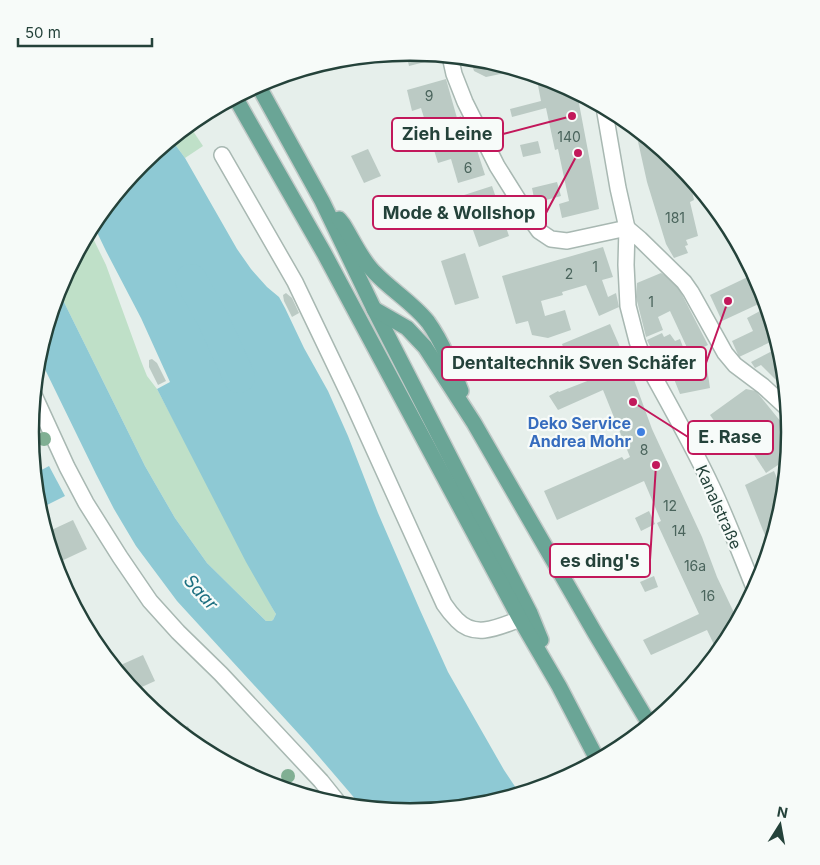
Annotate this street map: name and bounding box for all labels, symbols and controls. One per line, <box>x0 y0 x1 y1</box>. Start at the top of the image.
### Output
scale bar <box>18 15 151 47</box>
text: 50 m <box>25 23 61 42</box>
house number: 9 <box>425 87 433 104</box>
callout: Zieh Leine <box>392 118 503 151</box>
text: Zieh Leine <box>402 123 493 144</box>
house number: 140 <box>557 128 581 145</box>
house number: 6 <box>464 159 472 176</box>
callout: Mode & Wollshop <box>373 196 546 229</box>
text: Mode & Wollshop <box>383 202 535 223</box>
house number: 181 <box>665 209 685 226</box>
house number: 1 <box>592 258 598 275</box>
house number: 2 <box>565 265 573 282</box>
house number: 1 <box>648 293 654 310</box>
callout: Dentaltechnik Sven Schäfer <box>442 347 706 380</box>
text: Dentaltechnik Sven Schäfer <box>452 352 696 373</box>
place label: Deko Service Andrea Mohr <box>528 413 631 451</box>
callout: E. Rase <box>688 421 773 454</box>
marker: Deko Service Andrea Mohr <box>635 426 647 438</box>
text: E. Rase <box>698 426 762 447</box>
house number: 8 <box>640 441 648 458</box>
street label: Kanalstraße <box>692 462 746 552</box>
house number: 12 <box>663 497 677 514</box>
house number: 14 <box>672 522 686 539</box>
callout: es ding's <box>550 544 650 577</box>
text: es ding's <box>560 550 640 571</box>
house number: 16a <box>684 557 706 574</box>
water label: Saar <box>180 570 223 615</box>
house number: 16 <box>701 587 715 604</box>
north arrow <box>755 800 805 850</box>
text: N <box>776 802 789 821</box>

